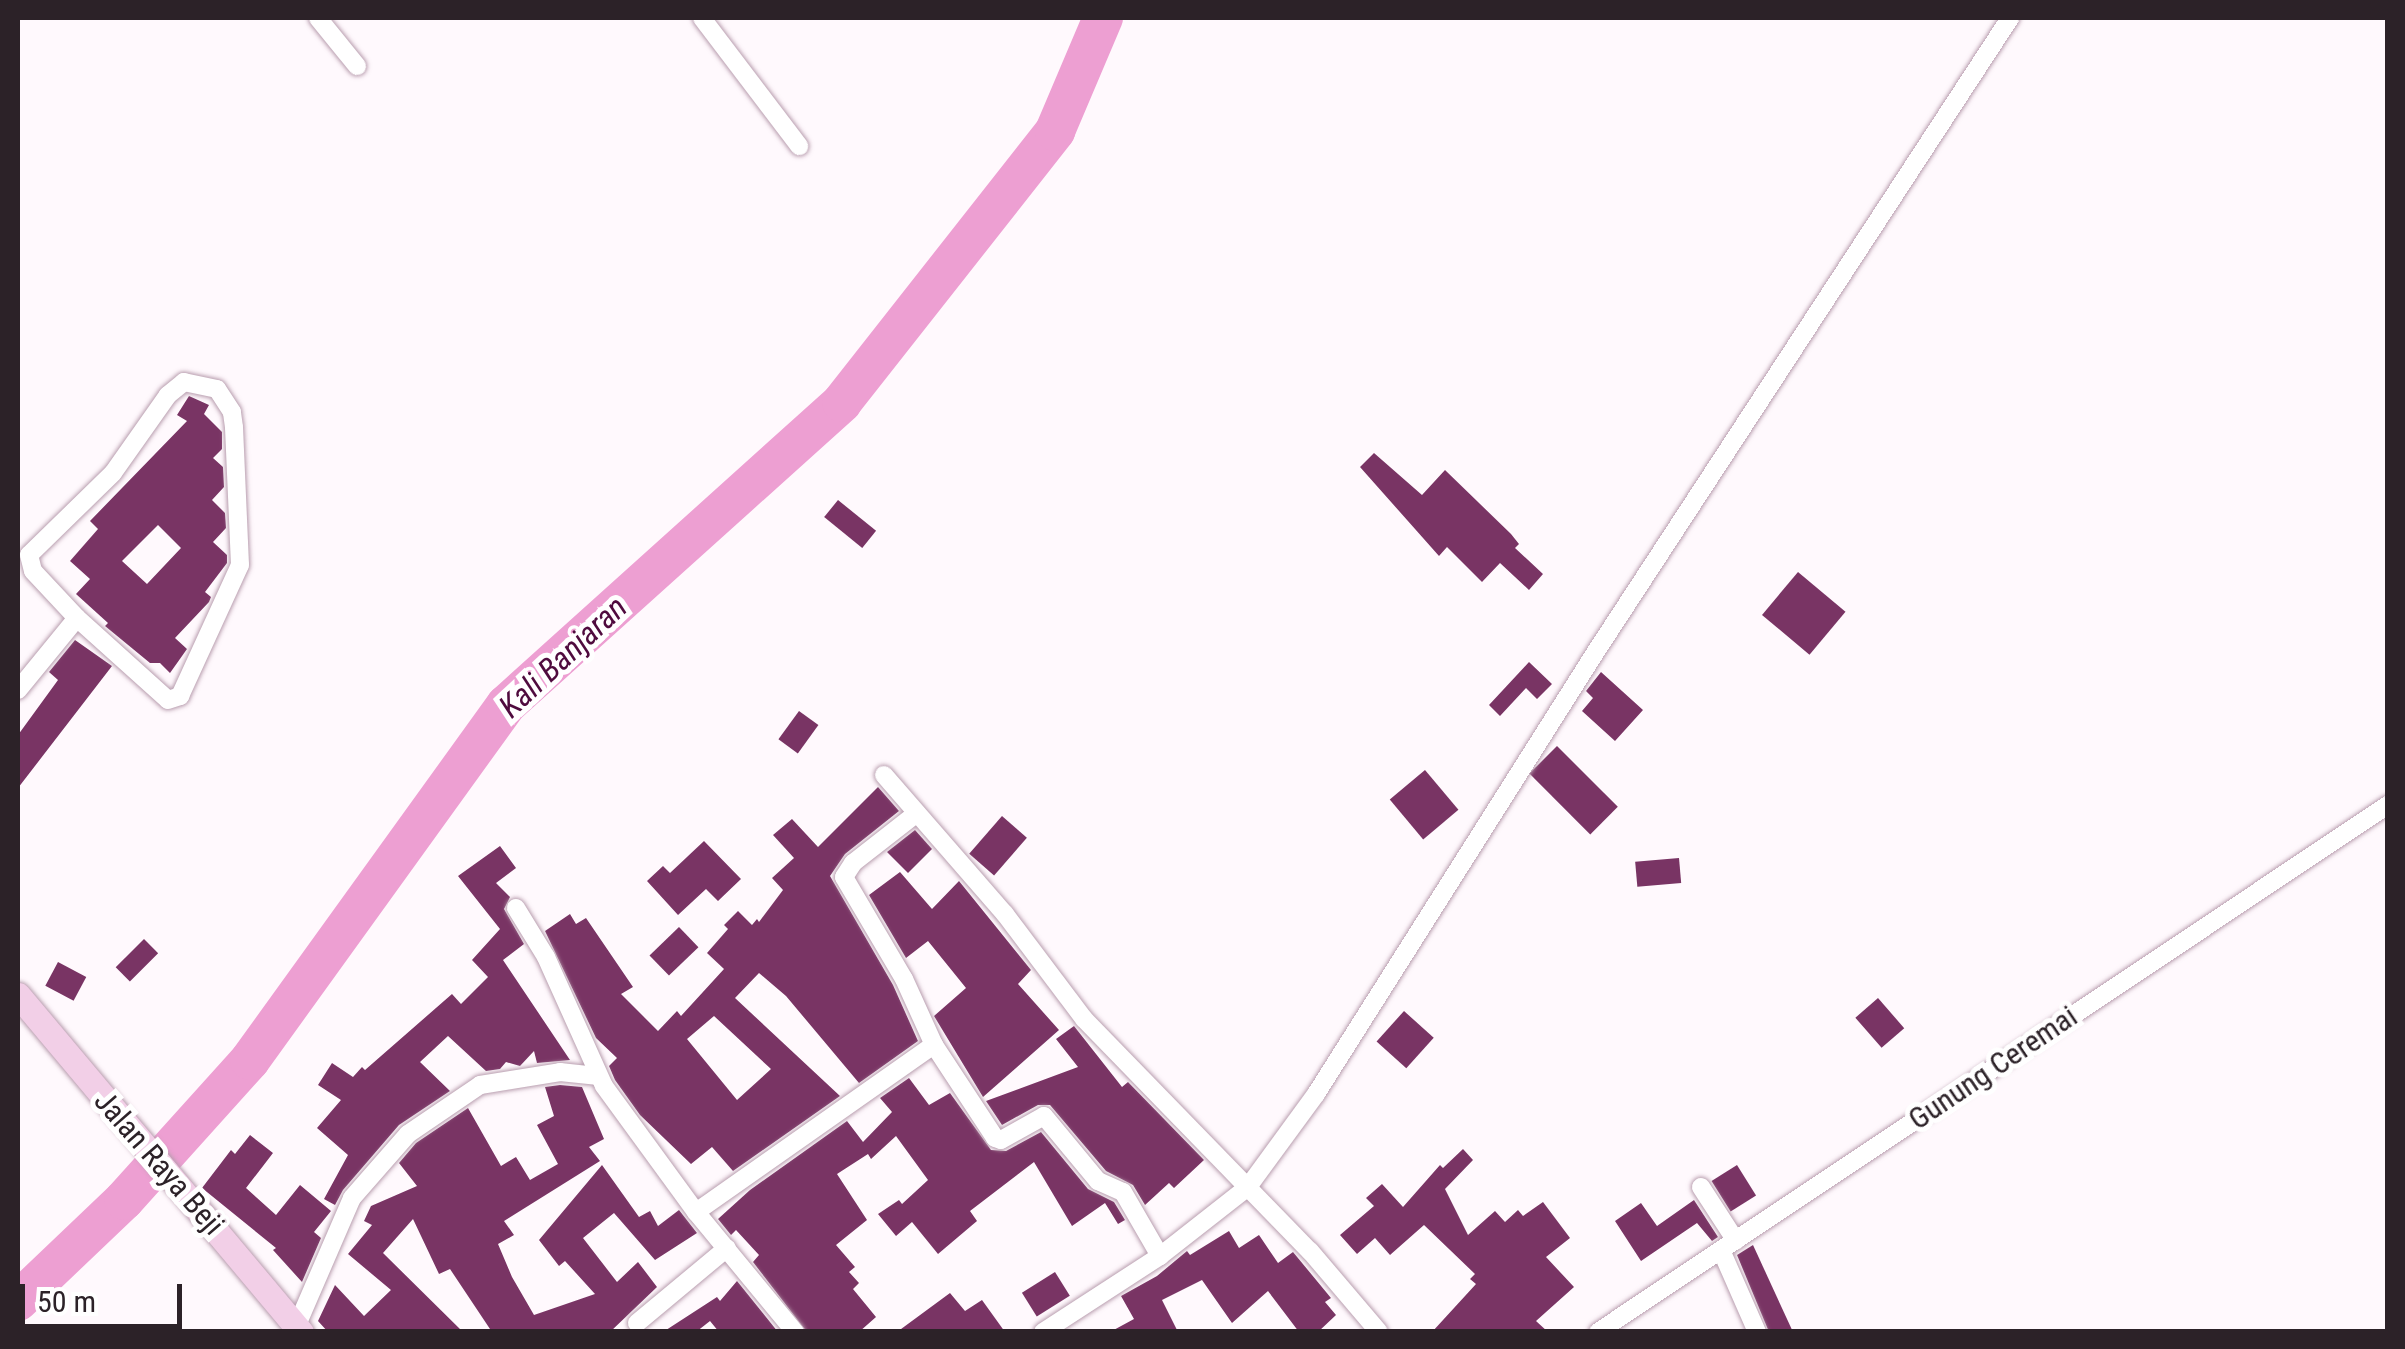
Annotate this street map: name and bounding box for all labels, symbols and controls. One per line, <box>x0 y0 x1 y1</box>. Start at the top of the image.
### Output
water label: Kali Banjaran <box>491 588 635 726</box>
street label: Gunung Ceremai <box>1902 998 2084 1138</box>
street label: Jalan Raya Beji <box>87 1084 231 1242</box>
scale bar <box>25 1264 188 1326</box>
text: 50 m <box>37 1284 96 1319</box>

